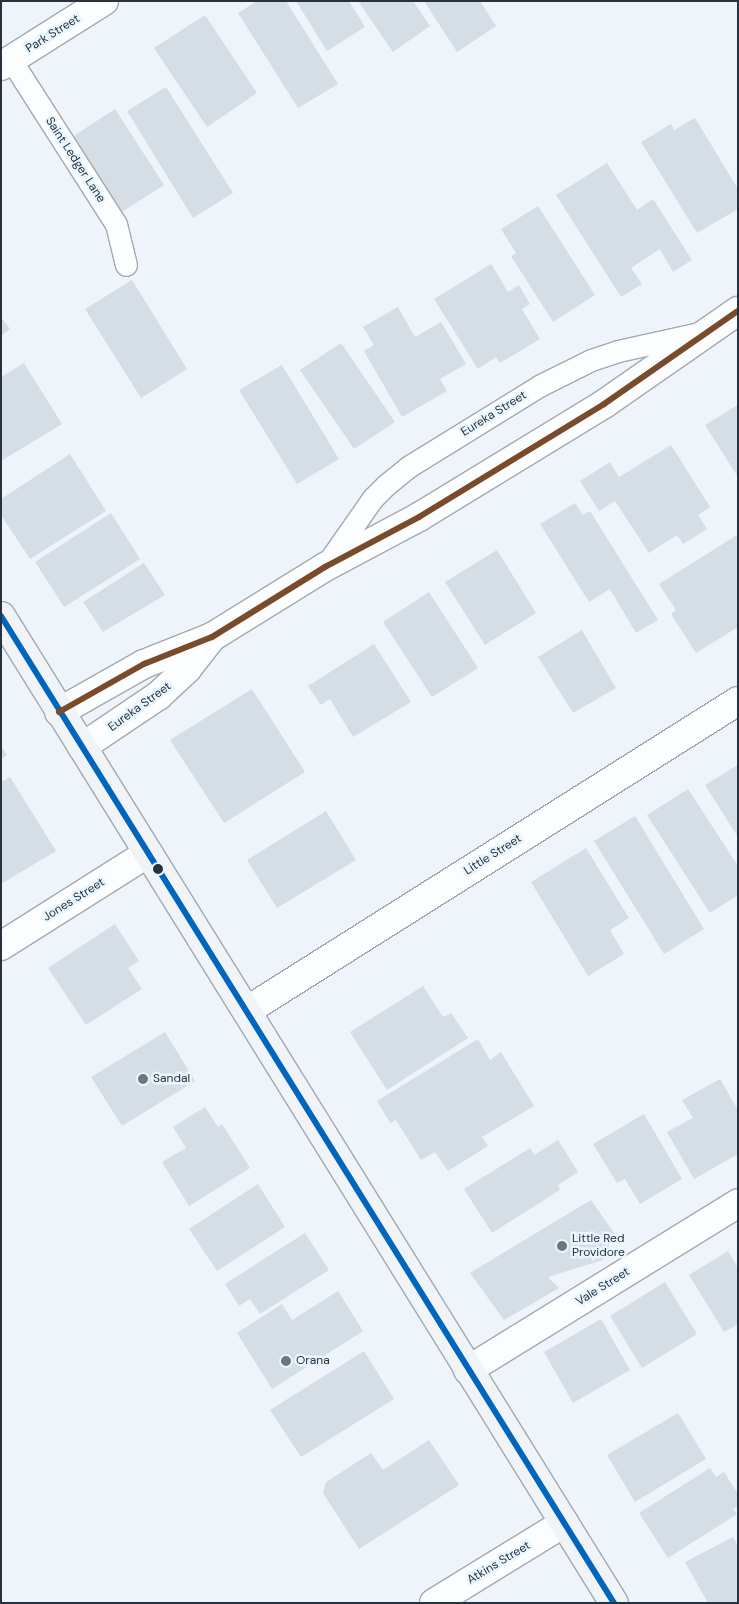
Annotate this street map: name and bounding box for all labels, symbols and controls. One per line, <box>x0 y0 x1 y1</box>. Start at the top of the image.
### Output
street label: Park Street <box>23 12 83 56</box>
street label: Saint Ledger Lane <box>42 115 108 205</box>
street label: Eureka Street <box>459 388 529 440</box>
street label: Eureka Street <box>106 679 174 735</box>
street label: Little Street <box>461 832 525 878</box>
unlabelled marker <box>153 864 163 874</box>
street label: Jones Street <box>40 875 108 925</box>
place label: Sandal <box>153 1072 190 1086</box>
marker: Sandal <box>137 1073 149 1085</box>
place label: Little Red Providore <box>572 1232 625 1260</box>
marker: Little Red Providore <box>556 1240 568 1252</box>
street label: Vale Street <box>573 1265 633 1309</box>
place label: Orana <box>296 1354 330 1368</box>
marker: Orana <box>280 1355 292 1367</box>
street label: Atkins Street <box>465 1538 533 1588</box>

